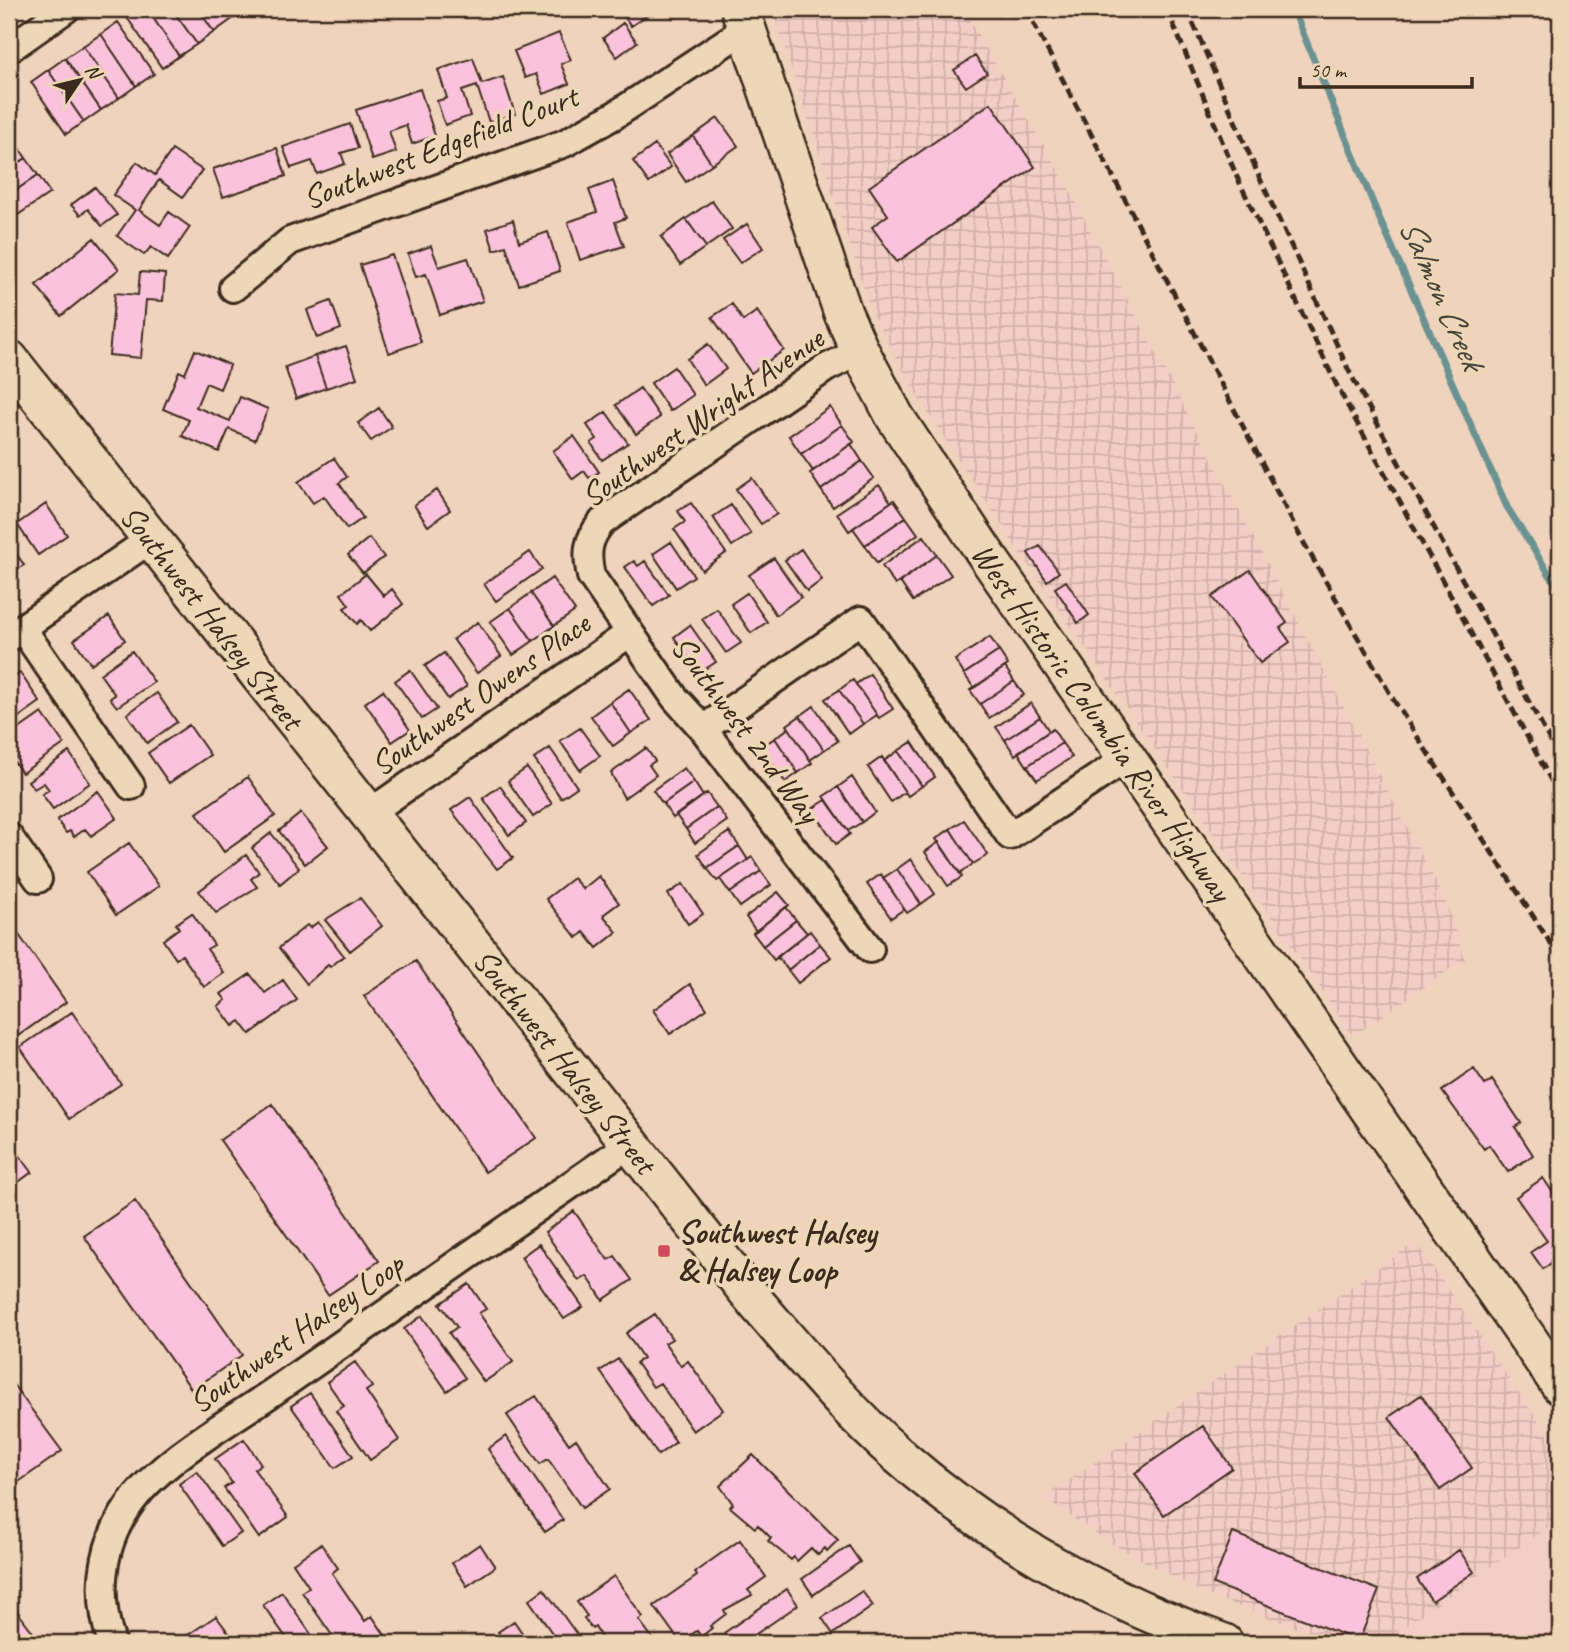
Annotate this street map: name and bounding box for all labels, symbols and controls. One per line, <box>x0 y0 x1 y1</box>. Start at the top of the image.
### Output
north arrow <box>46 46 116 116</box>
scale bar <box>1300 46 1471 90</box>
text: 50 m <box>1310 57 1348 83</box>
text: N <box>80 59 108 85</box>
street label: Southwest Edgefield Court <box>297 74 586 219</box>
water label: Salmon Creek <box>1389 212 1497 381</box>
street label: Southwest Wright Avenue <box>573 316 833 516</box>
street label: Southwest Halsey Street <box>111 496 315 740</box>
street label: West Historic Columbia River Highway <box>962 535 1244 912</box>
street label: Southwest Owens Place <box>362 601 600 785</box>
street label: Southwest 2nd Way <box>662 627 832 833</box>
street label: Southwest Halsey Street <box>464 940 668 1184</box>
place label: Southwest Halsey & Halsey Loop <box>678 1211 879 1291</box>
street label: Southwest Halsey Loop <box>180 1242 414 1423</box>
marker: Southwest Halsey & Halsey Loop <box>656 1243 672 1259</box>

